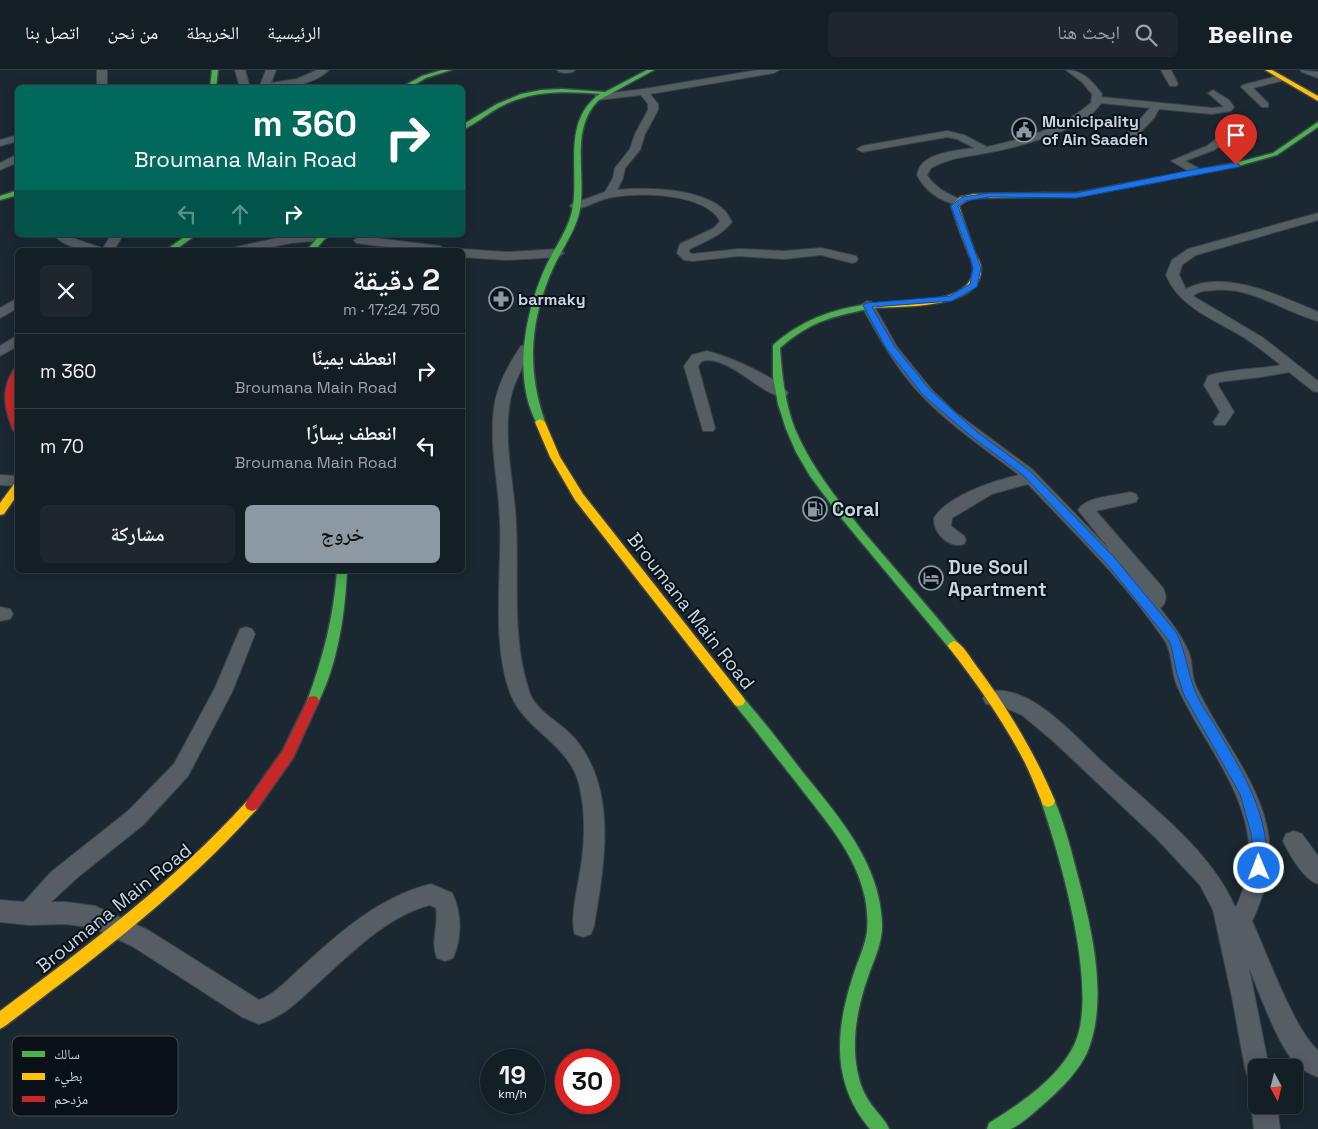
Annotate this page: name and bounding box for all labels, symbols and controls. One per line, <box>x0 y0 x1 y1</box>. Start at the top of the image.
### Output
search box <box>828 12 1178 57</box>
text: Beeline <box>1208 19 1293 50</box>
text: ابحث هنا <box>1057 20 1120 45</box>
text: اتصل بنا <box>25 21 80 44</box>
text: من نحن <box>108 21 158 44</box>
text: الخريطة <box>186 21 239 44</box>
text: الرئيسية <box>267 21 321 44</box>
icon: search <box>1132 21 1160 49</box>
text: 360 m <box>253 102 357 146</box>
icon: right <box>375 105 440 170</box>
place label: Municipality of Ain Saadeh <box>1042 111 1148 150</box>
pin <box>1215 114 1257 165</box>
public building icon: Municipality of Ain Saadeh <box>1011 117 1037 143</box>
icon: arrive <box>1222 121 1250 149</box>
text: Broumana Main Road <box>134 145 357 173</box>
icon: left <box>173 200 201 228</box>
icon: ahead <box>226 200 254 228</box>
icon: right <box>279 200 307 228</box>
text: 2 دقيقة <box>352 260 440 299</box>
button: close <box>40 265 92 317</box>
pharmacy icon: barmaky <box>488 286 514 312</box>
place label: barmaky <box>518 289 586 310</box>
text: 750 m · 17:24 <box>343 299 440 320</box>
text: انعطف يمينًا <box>312 346 397 371</box>
icon: right <box>412 357 440 385</box>
text: 360 m <box>40 359 97 384</box>
text: Broumana Main Road <box>235 377 397 398</box>
text: انعطف يسارًا <box>306 421 397 446</box>
icon: left <box>412 432 440 460</box>
text: 70 m <box>40 434 84 459</box>
text: Broumana Main Road <box>235 452 397 473</box>
fuel station icon: Coral <box>802 496 828 522</box>
place label: Coral <box>832 497 879 522</box>
button: مشاركة <box>40 505 235 563</box>
button: خروج <box>245 505 440 563</box>
street label: Broumana Main Road <box>622 527 760 695</box>
place label: Due Soul Apartment <box>948 555 1047 602</box>
hotel icon: Due Soul Apartment <box>918 565 944 591</box>
street label: Broumana Main Road <box>31 838 197 978</box>
position arrow <box>1232 841 1284 893</box>
legend <box>12 1036 178 1116</box>
text: سالك <box>54 1045 80 1063</box>
speed limit sign: 30 <box>555 1049 620 1114</box>
text: 19 <box>499 1059 526 1091</box>
north arrow <box>1248 1059 1302 1114</box>
map controls <box>1248 1059 1303 1114</box>
text: بطيء <box>54 1067 83 1088</box>
text: km/h <box>498 1086 527 1102</box>
text: مزدحم <box>54 1090 88 1109</box>

